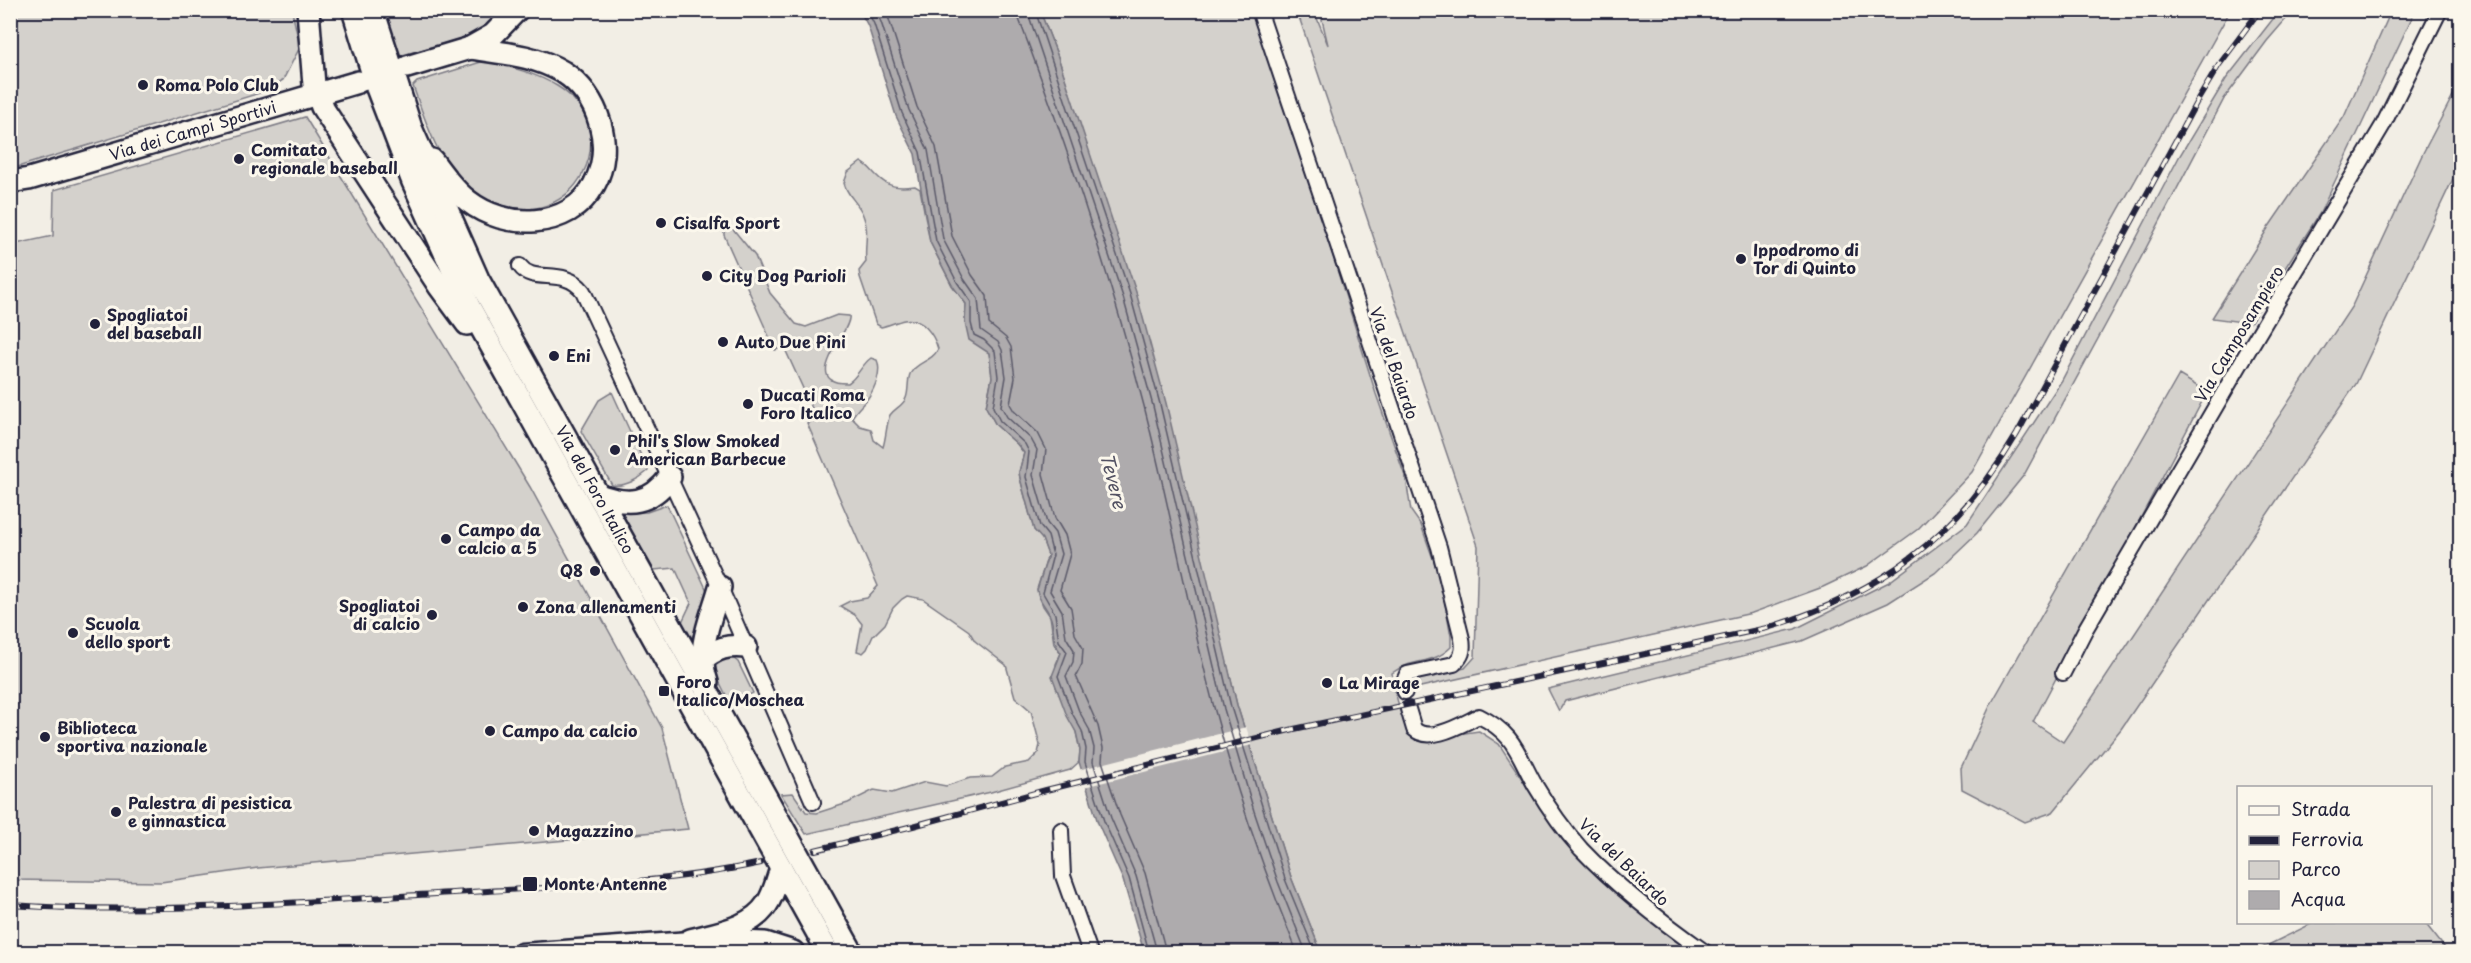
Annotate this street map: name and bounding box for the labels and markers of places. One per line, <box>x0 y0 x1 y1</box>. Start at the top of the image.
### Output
place label: Roma Polo Club <box>155 72 279 96</box>
marker: Roma Polo Club <box>136 78 150 92</box>
place label: Comitato regionale baseball <box>251 137 397 179</box>
marker: Comitato regionale baseball <box>232 152 246 166</box>
place label: Cisalfa Sport <box>673 210 780 234</box>
marker: Cisalfa Sport <box>654 216 668 230</box>
place label: Ippodromo di Tor di Quinto <box>1753 237 1859 279</box>
marker: Ippodromo di Tor di Quinto <box>1734 252 1748 266</box>
place label: City Dog Parioli <box>719 263 847 287</box>
marker: City Dog Parioli <box>700 269 714 283</box>
place label: Spogliatoi del baseball <box>107 302 202 344</box>
marker: Spogliatoi del baseball <box>88 317 102 331</box>
place label: Auto Due Pini <box>735 329 846 353</box>
marker: Auto Due Pini <box>716 335 730 349</box>
place label: Eni <box>566 343 591 367</box>
marker: Eni <box>547 349 561 363</box>
place label: Ducati Roma Foro Italico <box>760 382 865 424</box>
marker: Ducati Roma Foro Italico <box>741 397 755 411</box>
place label: Phil's Slow Smoked American Barbecue <box>626 428 786 470</box>
marker: Phil's Slow Smoked American Barbecue <box>608 443 622 457</box>
place label: Campo da calcio a 5 <box>458 517 541 559</box>
marker: Campo da calcio a 5 <box>439 532 453 546</box>
place label: Q8 <box>560 558 583 582</box>
marker: Q8 <box>588 564 602 578</box>
place label: Spogliatoi di calcio <box>339 593 420 635</box>
place label: Zona allenamenti <box>535 594 676 618</box>
marker: Zona allenamenti <box>516 600 530 614</box>
marker: Spogliatoi di calcio <box>425 608 439 622</box>
place label: Scuola dello sport <box>85 611 171 653</box>
marker: Scuola dello sport <box>66 626 80 640</box>
place label: Foro Italico/Moschea <box>676 669 804 711</box>
place label: La Mirage <box>1339 670 1420 694</box>
marker: La Mirage <box>1320 676 1334 690</box>
marker: Foro Italico/Moschea <box>657 684 671 698</box>
place label: Biblioteca sportiva nazionale <box>57 715 208 757</box>
place label: Campo da calcio <box>502 718 637 742</box>
marker: Campo da calcio <box>483 724 497 738</box>
marker: Biblioteca sportiva nazionale <box>38 730 52 744</box>
place label: Palestra di pesistica e ginnastica <box>128 790 292 832</box>
marker: Palestra di pesistica e ginnastica <box>109 805 123 819</box>
place label: Magazzino <box>546 818 633 842</box>
marker: Magazzino <box>527 824 541 838</box>
place label: Monte Antenne <box>544 871 667 895</box>
marker: Monte Antenne <box>521 875 539 893</box>

